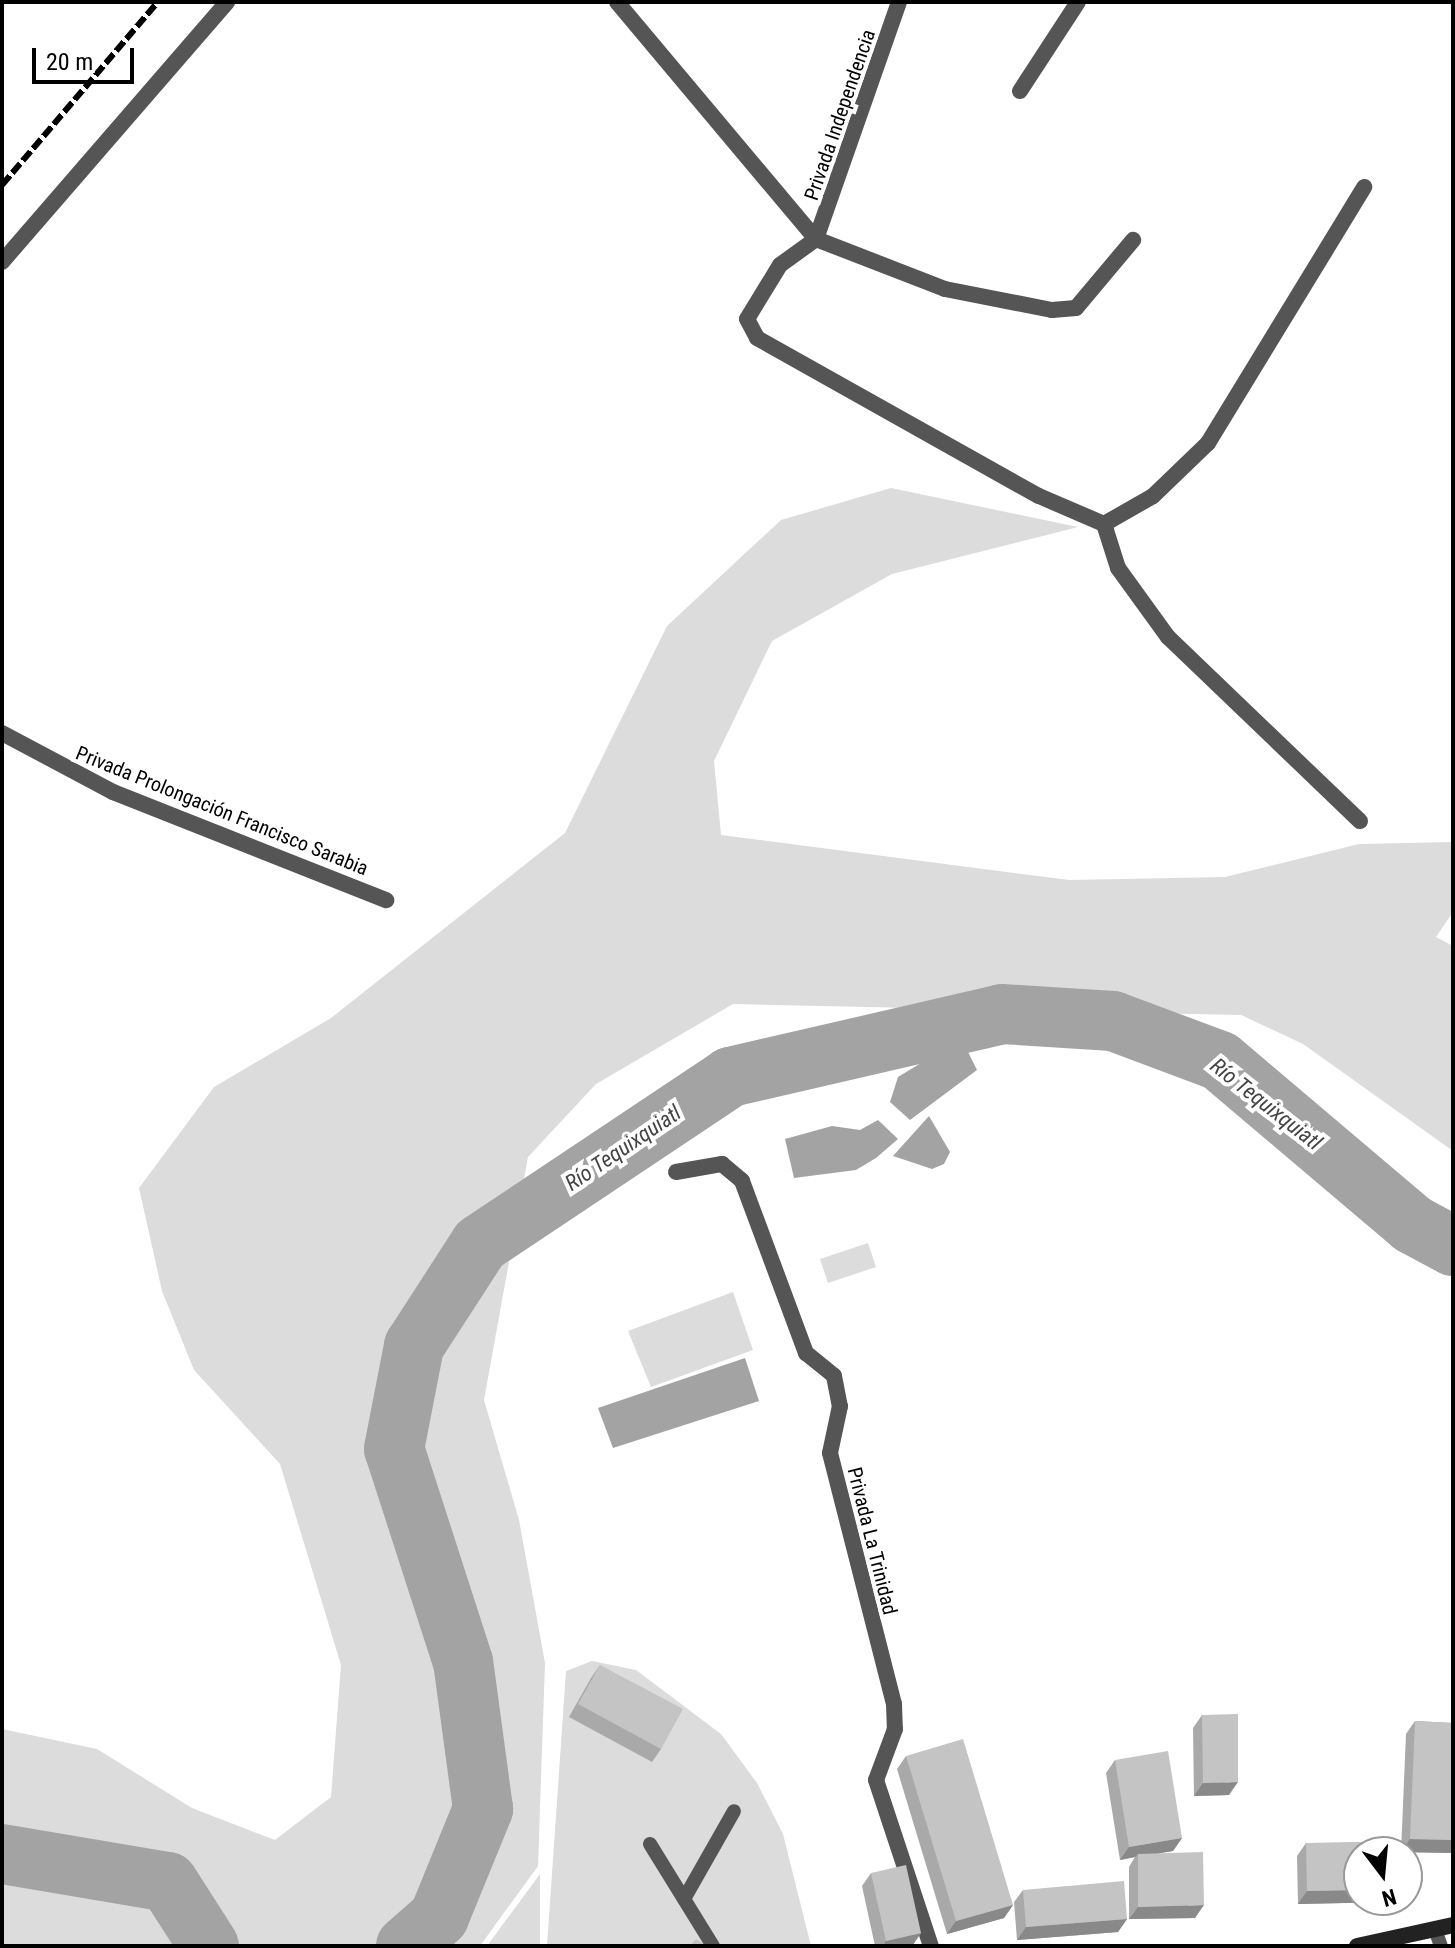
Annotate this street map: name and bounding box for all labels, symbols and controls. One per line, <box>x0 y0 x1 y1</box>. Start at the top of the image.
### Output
street label: Privada Independencia <box>799 26 881 204</box>
scale bar <box>36 32 138 82</box>
text: 20 m <box>46 48 93 76</box>
street label: Privada Prolongación Francisco Sarabia <box>72 741 372 881</box>
water label: Río Tequixquiatl <box>1205 1052 1327 1156</box>
water label: Río Tequixquiatl <box>560 1099 686 1197</box>
street label: Privada La Trinidad <box>842 1465 902 1617</box>
north arrow <box>1343 1836 1423 1916</box>
text: N <box>1379 1884 1399 1912</box>

